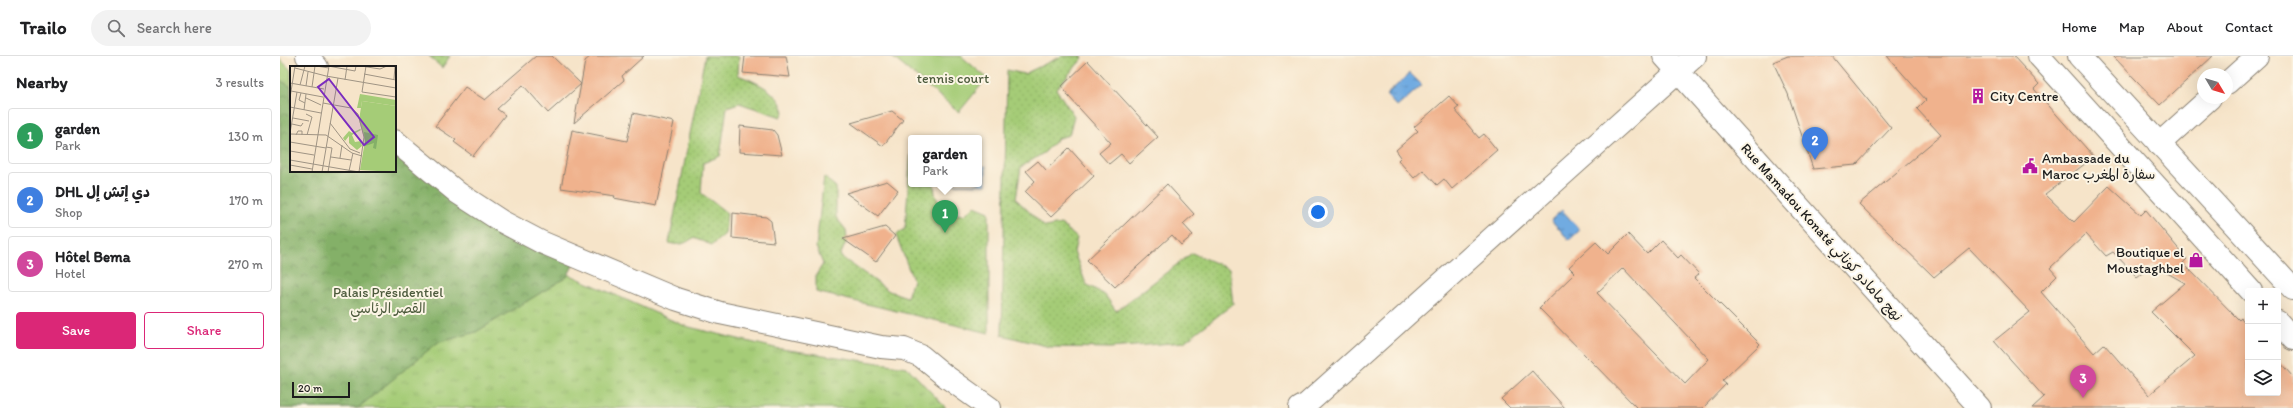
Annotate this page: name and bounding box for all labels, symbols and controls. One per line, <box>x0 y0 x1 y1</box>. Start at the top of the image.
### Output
search box <box>91 10 371 46</box>
text: Trailo <box>20 16 67 39</box>
icon: search <box>105 17 127 39</box>
text: Search here <box>137 19 212 37</box>
text: Home <box>2062 19 2097 36</box>
text: Map <box>2119 19 2145 36</box>
text: About <box>2167 19 2203 36</box>
text: Contact <box>2225 19 2273 36</box>
inset map <box>290 66 396 172</box>
north arrow <box>2197 68 2233 104</box>
park label: tennis court <box>917 70 989 87</box>
text: Nearby <box>16 72 68 92</box>
text: 3 results <box>215 75 264 90</box>
building icon: City Centre <box>1969 87 1987 105</box>
place label: City Centre <box>1990 88 2059 105</box>
text: garden <box>55 120 100 138</box>
pin: 2 <box>1802 127 1828 160</box>
text: 1 <box>27 129 33 144</box>
text: 130 m <box>228 129 263 144</box>
popup <box>908 135 982 187</box>
text: Park <box>55 138 81 153</box>
street label: Rue Mamadou Konaté نهج مامادو كوناتي <box>1734 140 1906 328</box>
text: garden <box>923 145 967 163</box>
place label: Ambassade du Maroc سفارة المغرب <box>2042 150 2155 183</box>
public building icon: Ambassade du Maroc سفارة المغرب <box>2021 157 2039 175</box>
text: Park <box>923 163 948 178</box>
text: DHL دي إتش إل <box>55 183 150 201</box>
text: 2 <box>27 193 33 208</box>
text: 170 m <box>229 193 263 208</box>
pin: 1 <box>932 200 958 233</box>
your location <box>1308 202 1328 222</box>
text: Shop <box>55 205 82 220</box>
place label: Boutique el Moustaghbel <box>2107 244 2184 277</box>
text: Hôtel Bema <box>55 248 130 266</box>
shop icon: Boutique el Moustaghbel <box>2187 251 2205 269</box>
text: 3 <box>26 257 34 272</box>
text: 270 m <box>228 257 263 272</box>
text: Hotel <box>55 266 85 281</box>
park label: Palais Présidentiel القصر الرئاسي <box>333 284 443 321</box>
map controls <box>2245 288 2281 396</box>
button: + <box>2245 288 2281 324</box>
button: Save <box>16 312 136 349</box>
button: Share <box>144 312 264 349</box>
button: − <box>2245 324 2281 360</box>
button: layers <box>2245 360 2281 396</box>
pin: 3 <box>2070 365 2096 398</box>
scale bar <box>292 380 350 399</box>
text: 20 m <box>298 382 322 395</box>

